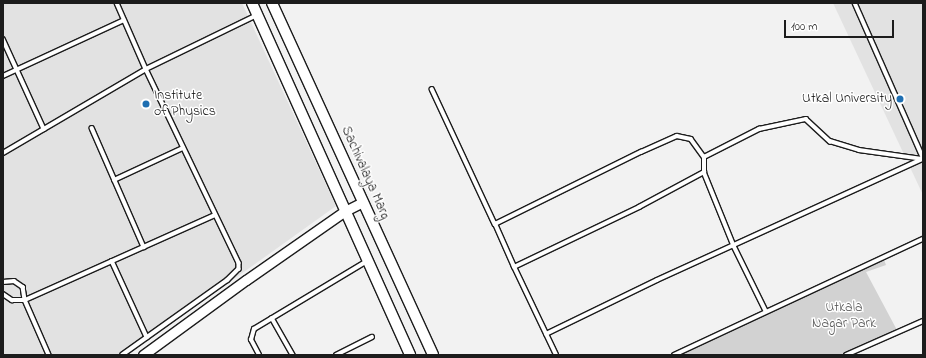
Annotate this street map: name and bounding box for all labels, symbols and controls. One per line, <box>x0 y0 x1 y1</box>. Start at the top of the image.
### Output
scale bar <box>786 12 896 38</box>
text: 100 m <box>791 18 818 36</box>
place label: Institute of Physics <box>154 88 216 120</box>
place label: Utkal University <box>802 91 892 107</box>
marker: Utkal University <box>895 94 905 104</box>
marker: Institute of Physics <box>141 99 151 109</box>
street label: Sachivalaya Marg <box>337 124 393 222</box>
park label: Utkala Nagar Park <box>812 300 876 332</box>

